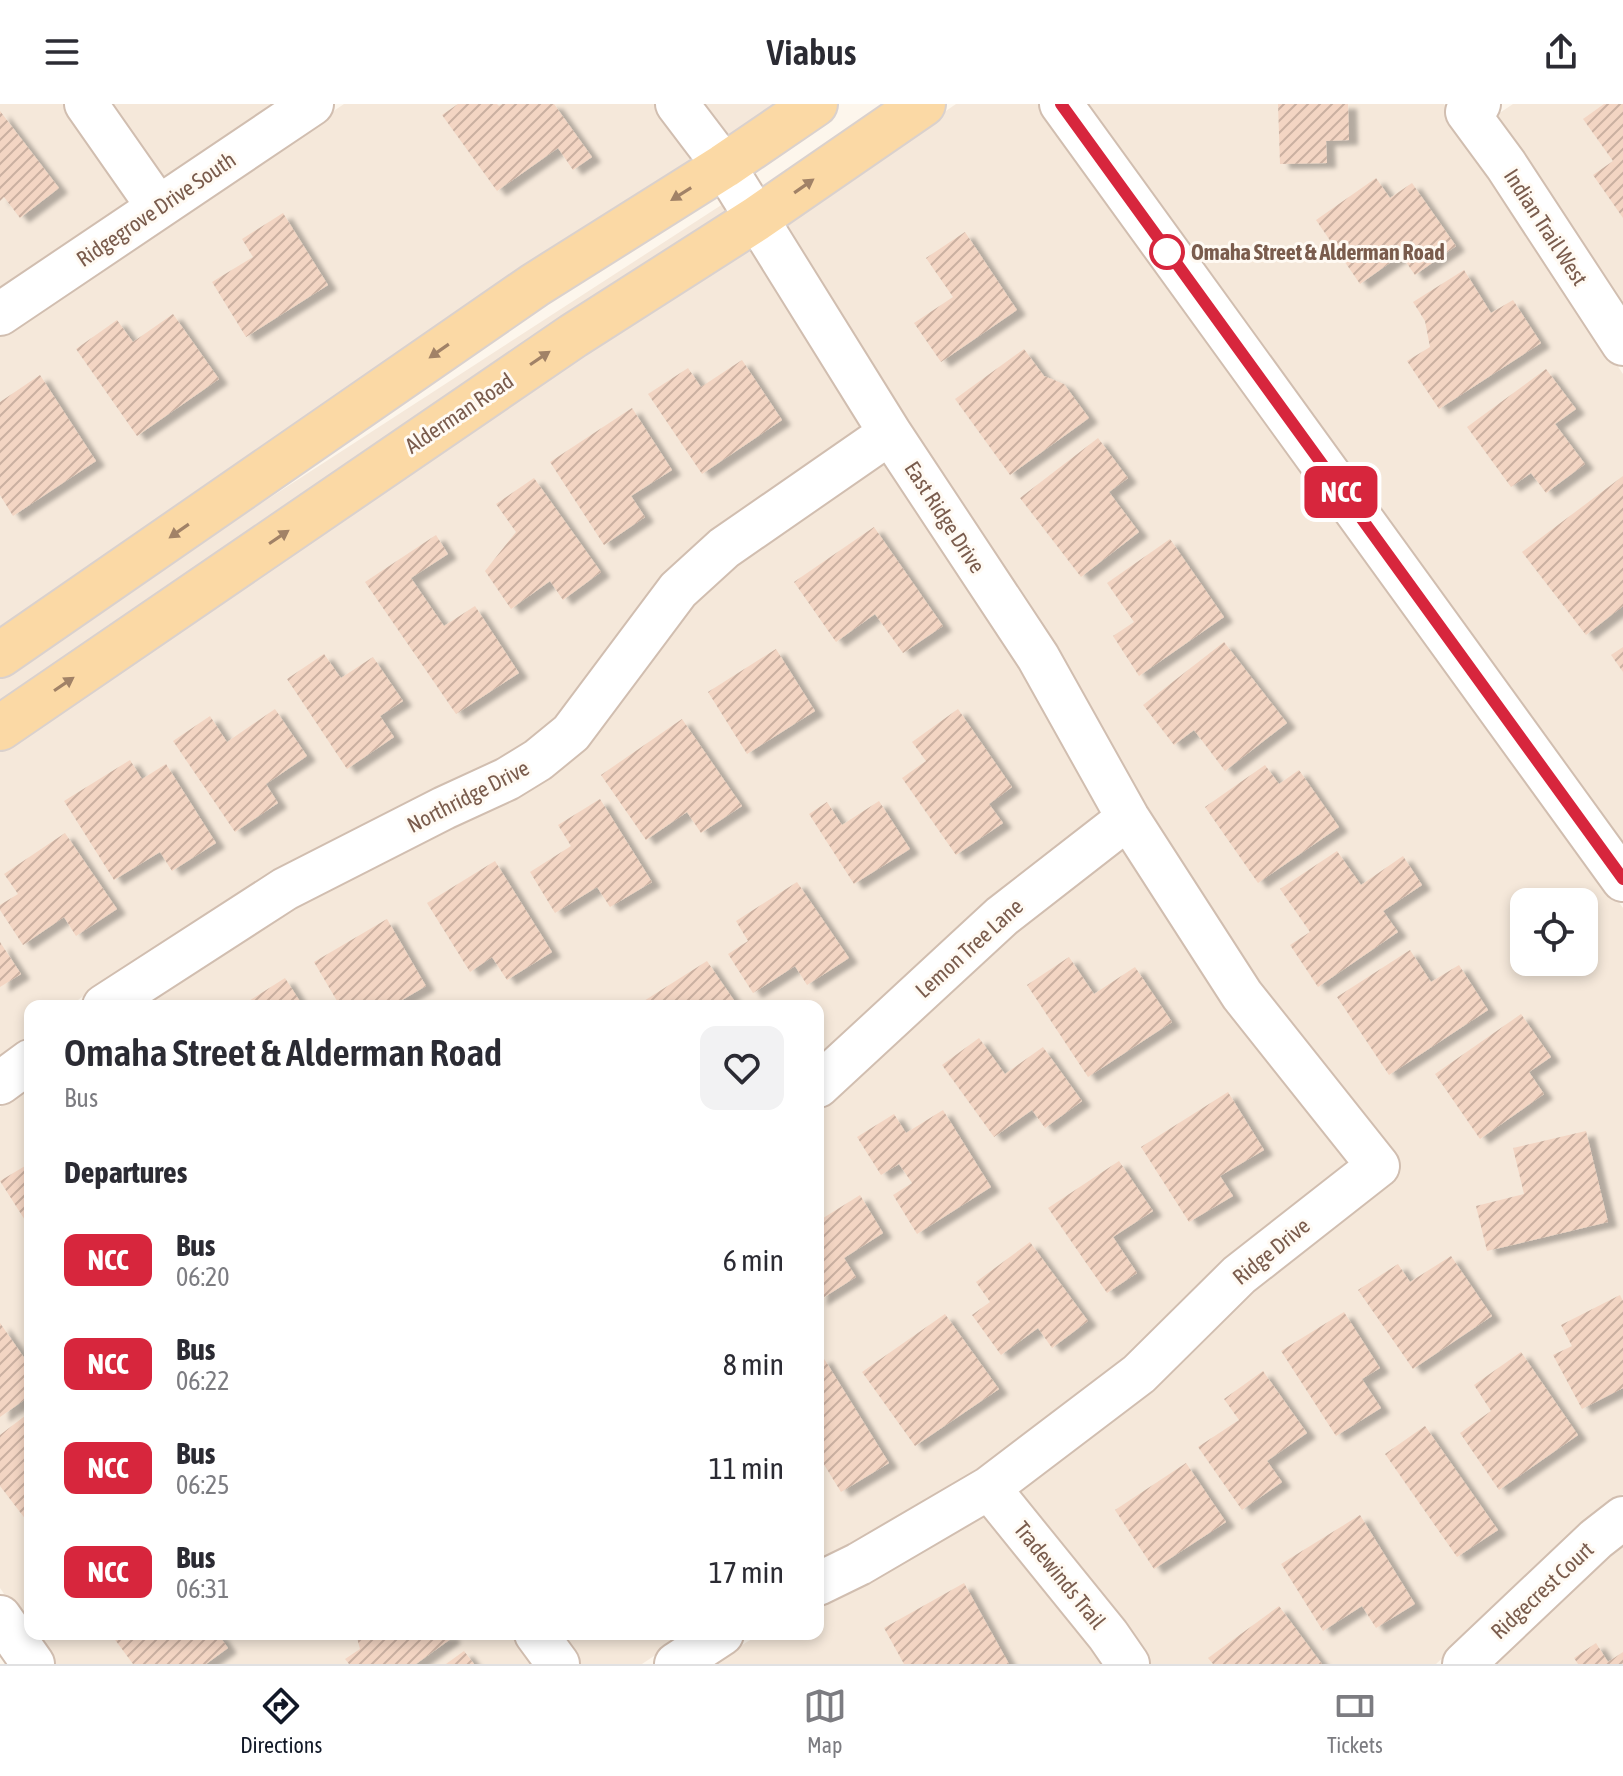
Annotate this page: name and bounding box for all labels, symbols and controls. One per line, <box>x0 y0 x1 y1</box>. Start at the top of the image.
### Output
icon: menu <box>40 30 84 74</box>
icon: share <box>1539 30 1583 74</box>
text: Viabus <box>767 31 856 73</box>
street label: Ridgegrove Drive South <box>71 146 241 272</box>
street label: Indian Trail West <box>1499 164 1593 290</box>
one-way arrow <box>794 179 815 194</box>
one-way arrow <box>670 186 691 201</box>
marker: Omaha Street & Alderman Road <box>1150 235 1184 269</box>
place label: Omaha Street & Alderman Road <box>1191 239 1445 265</box>
one-way arrow <box>429 343 450 358</box>
one-way arrow <box>529 351 550 366</box>
street label: Alderman Road <box>400 367 518 459</box>
street label: East Ridge Drive <box>899 456 991 578</box>
line badge: NCC <box>1295 466 1387 518</box>
text: NCC <box>1320 476 1362 508</box>
one-way arrow <box>169 523 190 538</box>
one-way arrow <box>268 530 289 545</box>
one-way arrow <box>54 677 75 692</box>
street label: Northridge Drive <box>403 754 533 838</box>
map controls <box>1510 888 1598 976</box>
button: locate <box>1510 888 1598 976</box>
street label: Lemon Tree Lane <box>910 893 1028 1003</box>
button: heart <box>700 1026 784 1110</box>
text: Omaha Street & Alderman Road <box>64 1031 502 1074</box>
text: Bus <box>64 1083 98 1113</box>
text: Departures <box>64 1155 187 1189</box>
street label: Ridge Drive <box>1227 1212 1315 1290</box>
text: Bus <box>176 1228 215 1262</box>
text: 6 min <box>723 1243 784 1277</box>
text: NCC <box>87 1244 129 1276</box>
text: 06:20 <box>176 1262 230 1292</box>
text: Bus <box>176 1332 215 1366</box>
text: 8 min <box>723 1347 784 1381</box>
text: NCC <box>87 1348 129 1380</box>
text: 06:22 <box>176 1366 230 1396</box>
text: Bus <box>176 1436 215 1470</box>
text: 11 min <box>709 1451 784 1485</box>
text: NCC <box>87 1452 129 1484</box>
text: 06:25 <box>176 1470 230 1500</box>
street label: Tradewinds Trail <box>1009 1516 1111 1634</box>
street label: Ridgecrest Court <box>1485 1536 1599 1644</box>
text: Bus <box>176 1540 215 1574</box>
text: 17 min <box>709 1555 784 1589</box>
text: NCC <box>87 1556 129 1588</box>
text: 06:31 <box>176 1574 230 1604</box>
tab: Directions <box>240 1684 322 1758</box>
tab: Map <box>803 1684 847 1758</box>
tab: Tickets <box>1327 1684 1383 1758</box>

